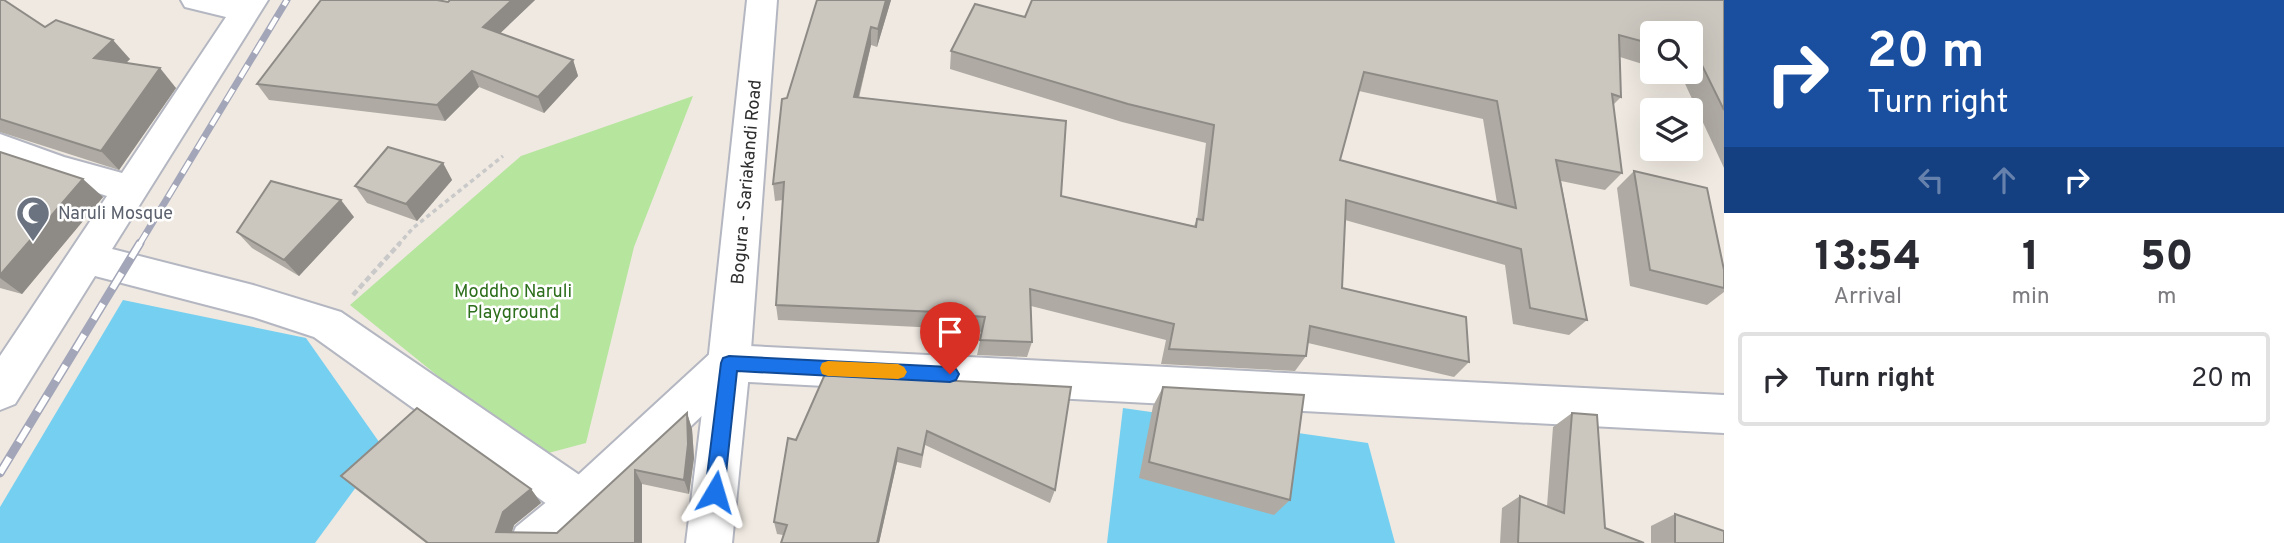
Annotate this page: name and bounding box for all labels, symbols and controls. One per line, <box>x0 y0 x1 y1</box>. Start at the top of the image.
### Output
map controls <box>1640 21 1703 161</box>
button: search <box>1640 21 1703 84</box>
text: 20 m <box>1867 23 1984 85</box>
icon: right <box>1752 28 1843 119</box>
street label: Bogura - Sariakandi Road <box>727 79 768 286</box>
text: Turn right <box>1867 84 2009 124</box>
button: layers <box>1640 98 1703 161</box>
icon: left <box>1912 161 1950 199</box>
icon: ahead <box>1985 161 2023 199</box>
icon: right <box>2058 161 2096 199</box>
mosque icon: Naruli Mosque <box>14 194 52 243</box>
place label: Naruli Mosque <box>58 203 173 226</box>
text: 13:54 <box>1814 232 1921 285</box>
text: 1 <box>2022 232 2039 285</box>
text: 50 <box>2140 232 2193 285</box>
park label: Moddho Naruli Playground <box>454 281 572 325</box>
text: Arrival <box>1833 283 1902 312</box>
text: min <box>2011 283 2050 312</box>
text: m <box>2157 283 2177 312</box>
pin <box>920 302 980 374</box>
icon: arrive <box>931 313 969 351</box>
icon: right <box>1756 360 1794 398</box>
text: Turn right <box>1815 363 1935 396</box>
text: 20 m <box>2191 363 2252 396</box>
position arrow <box>678 455 752 529</box>

